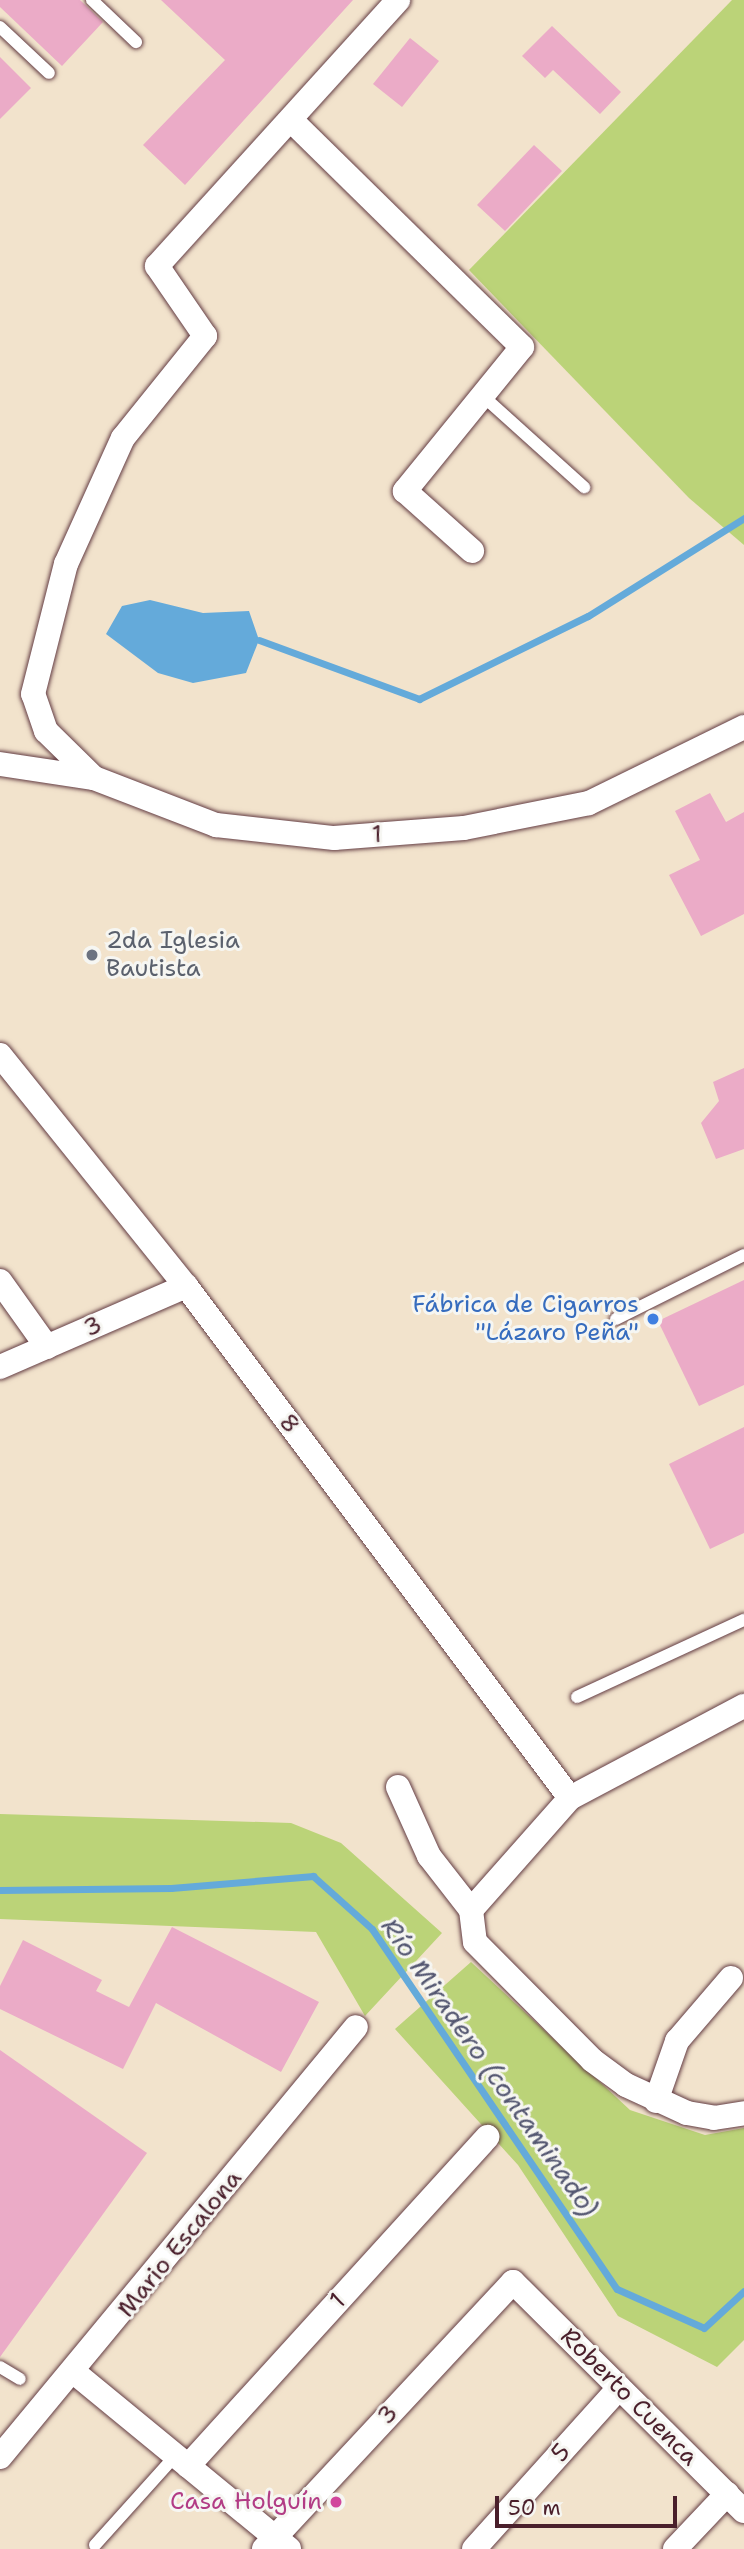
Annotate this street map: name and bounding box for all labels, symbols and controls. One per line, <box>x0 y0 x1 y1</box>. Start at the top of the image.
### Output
street label: 1 <box>371 820 383 850</box>
place label: 2da Iglesia Bautista <box>106 927 240 983</box>
marker: 2da Iglesia Bautista <box>84 947 100 963</box>
place label: Fábrica de Cigarros "Lázaro Peña" <box>412 1291 639 1347</box>
street label: 3 <box>79 1310 107 1344</box>
marker: Fábrica de Cigarros "Lázaro Peña" <box>645 1311 661 1327</box>
street label: 8 <box>272 1409 306 1439</box>
water label: Río Miradero (contaminado) <box>375 1912 605 2222</box>
street label: Mario Escalona <box>112 2165 248 2323</box>
street label: 1 <box>324 2288 352 2314</box>
street label: Roberto Cuenca <box>554 2322 704 2472</box>
street label: 3 <box>372 2399 404 2431</box>
street label: 5 <box>545 2438 577 2468</box>
scale bar <box>499 2482 681 2526</box>
place label: Casa Holguín <box>170 2488 322 2516</box>
marker: Casa Holguín <box>328 2494 344 2510</box>
text: 50 m <box>508 2494 561 2522</box>

